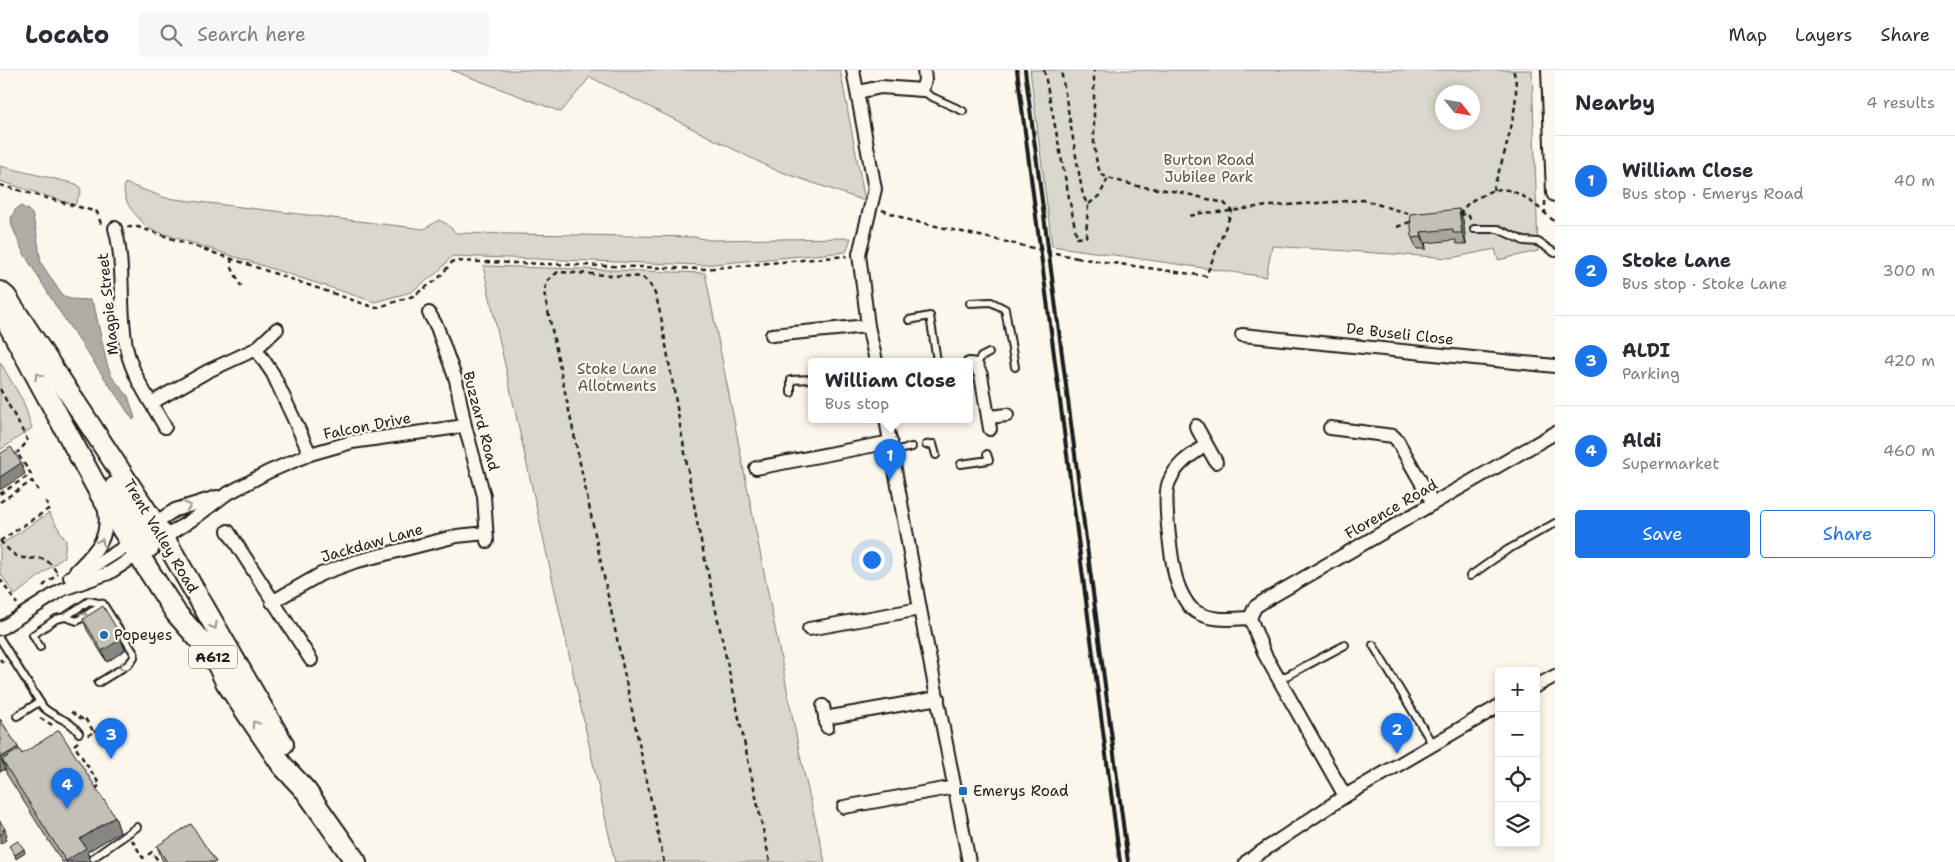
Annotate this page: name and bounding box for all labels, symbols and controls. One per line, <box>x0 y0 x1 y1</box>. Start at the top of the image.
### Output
search box <box>139 12 489 57</box>
text: Locato <box>25 19 109 51</box>
icon: search <box>157 21 185 49</box>
text: Search here <box>197 22 306 47</box>
text: Map <box>1729 23 1767 47</box>
text: Layers <box>1795 23 1852 47</box>
text: Share <box>1880 23 1930 47</box>
north arrow <box>1435 85 1480 130</box>
text: Nearby <box>1575 89 1655 117</box>
text: 4 results <box>1866 92 1935 113</box>
park label: Burton Road Jubilee Park <box>1163 150 1255 187</box>
text: William Close <box>1622 158 1754 183</box>
text: 1 <box>1587 170 1595 191</box>
text: 40 m <box>1893 170 1935 191</box>
text: Bus stop · Emerys Road <box>1622 183 1804 204</box>
text: Stoke Lane <box>1622 248 1731 273</box>
street label: Magpie Street <box>93 252 123 356</box>
text: 2 <box>1585 260 1597 281</box>
text: 300 m <box>1883 260 1935 281</box>
text: Bus stop · Stoke Lane <box>1622 273 1787 294</box>
street label: De Buseli Close <box>1345 318 1455 350</box>
text: ALDI <box>1622 338 1670 363</box>
text: 3 <box>1585 350 1597 371</box>
text: 420 m <box>1884 350 1935 371</box>
popup <box>808 358 973 423</box>
park label: Stoke Lane Allotments <box>577 359 657 396</box>
text: Parking <box>1622 363 1680 384</box>
text: William Close <box>825 368 956 393</box>
street label: Buzzard Road <box>458 369 504 473</box>
one-way arrow <box>34 373 44 382</box>
text: Bus stop <box>825 393 889 414</box>
street label: Falcon Drive <box>322 408 412 444</box>
text: Aldi <box>1622 428 1662 453</box>
pin: 1 <box>874 439 906 480</box>
text: 4 <box>1585 440 1597 461</box>
text: 460 m <box>1883 440 1935 461</box>
text: Supermarket <box>1622 453 1719 474</box>
street label: Florence Road <box>1341 474 1441 544</box>
street label: Trent Valley Road <box>119 475 203 597</box>
one-way arrow <box>184 501 192 511</box>
button: Save <box>1575 510 1750 558</box>
button: Share <box>1760 510 1935 558</box>
street label: Jackdaw Lane <box>319 519 425 567</box>
one-way arrow <box>94 538 104 547</box>
your location <box>859 547 885 573</box>
one-way arrow <box>79 613 88 623</box>
one-way arrow <box>207 620 217 629</box>
place label: Popeyes <box>114 625 172 645</box>
marker: Popeyes <box>98 629 110 641</box>
road number: A612 <box>189 646 237 668</box>
one-way arrow <box>119 661 129 670</box>
map controls <box>1495 667 1540 847</box>
button: + <box>1495 667 1540 712</box>
button: − <box>1495 712 1540 757</box>
pin: 2 <box>1381 713 1413 754</box>
pin: 3 <box>95 718 127 759</box>
one-way arrow <box>252 720 261 730</box>
button: locate <box>1495 757 1540 802</box>
pin: 4 <box>51 768 83 809</box>
place label: Emerys Road <box>973 781 1069 801</box>
marker: Emerys Road <box>957 785 969 797</box>
button: layers <box>1495 802 1540 847</box>

